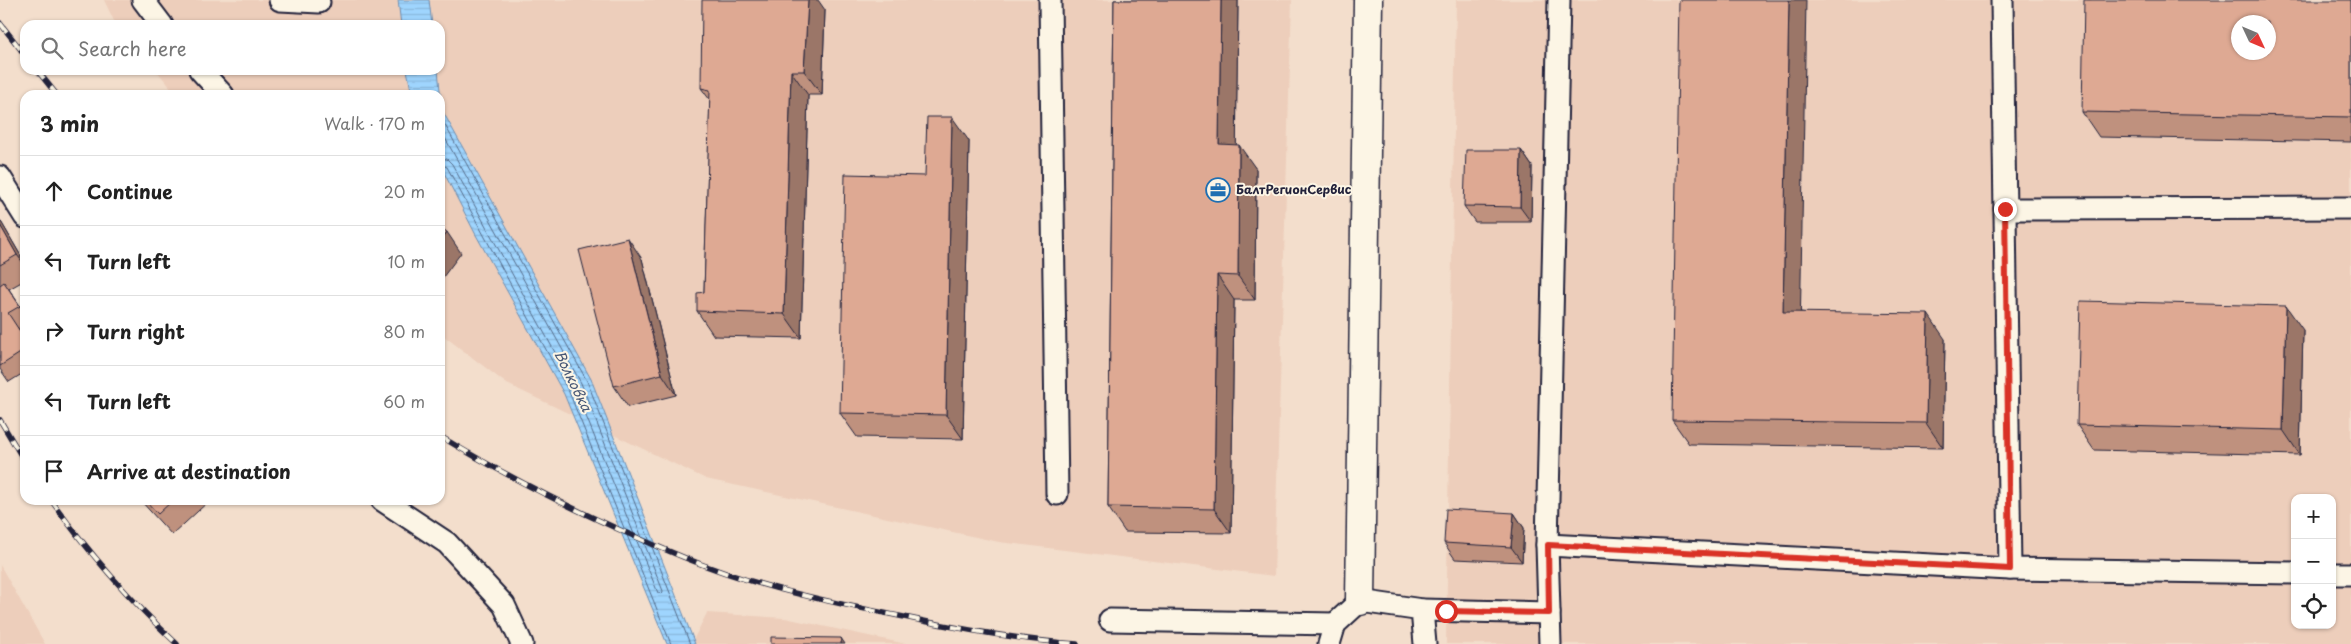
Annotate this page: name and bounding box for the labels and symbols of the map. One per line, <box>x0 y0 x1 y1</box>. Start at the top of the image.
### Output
north arrow <box>2231 15 2276 60</box>
office icon: БалтРегионСервис <box>1205 177 1231 203</box>
place label: БалтРегионСервис <box>1236 180 1352 198</box>
route end <box>1994 198 2017 221</box>
water label: Волковка <box>550 347 598 416</box>
route start <box>1435 600 1458 623</box>

